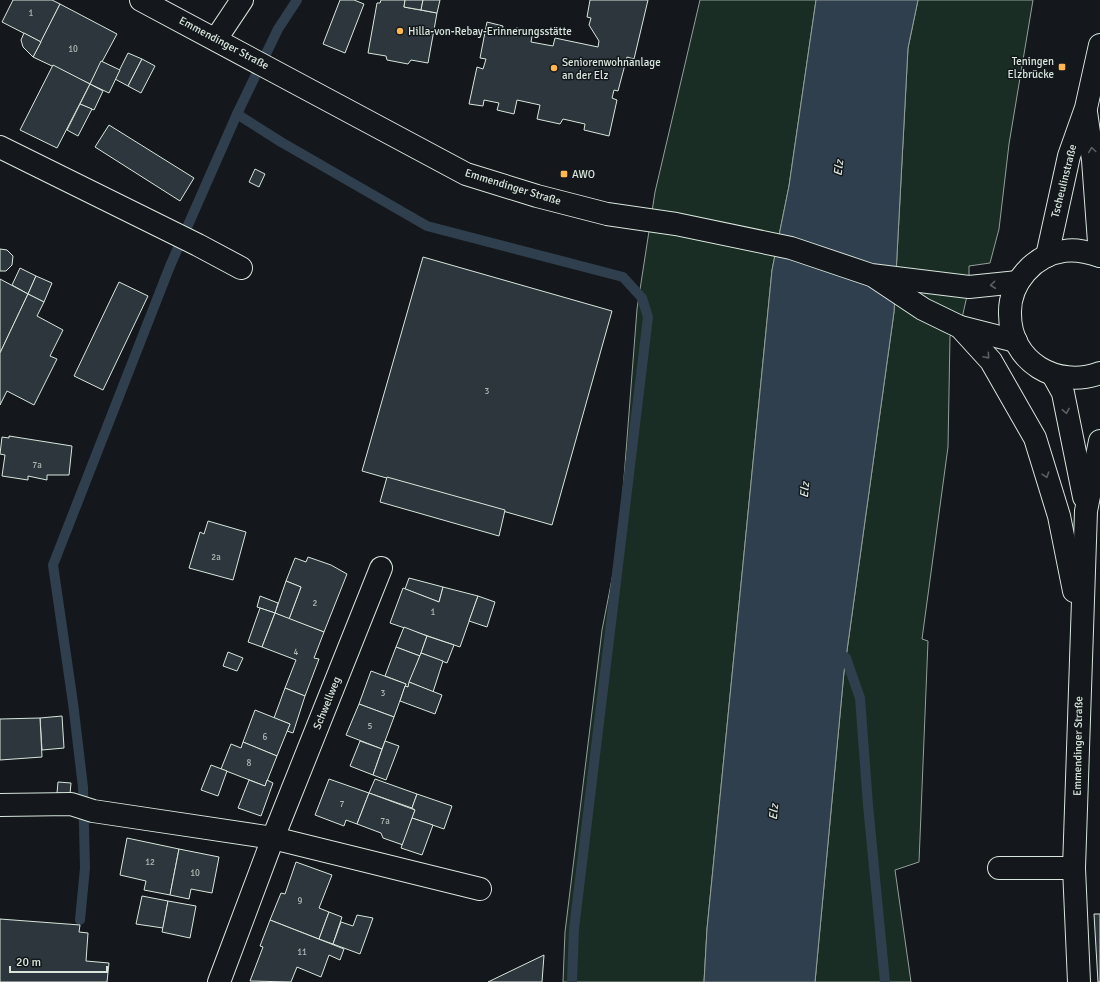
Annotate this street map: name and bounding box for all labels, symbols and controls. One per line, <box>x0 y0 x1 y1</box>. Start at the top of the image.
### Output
house number: 1 <box>29 8 34 19</box>
street label: Emmendinger Straße <box>177 14 271 72</box>
place label: Hilla-von-Rebay-Erinnerungsstätte <box>408 25 572 38</box>
marker: Hilla-von-Rebay-Erinnerungsstätte <box>395 26 405 36</box>
house number: 10 <box>68 44 78 55</box>
place label: Teningen Elzbrücke <box>1008 55 1054 81</box>
place label: Seniorenwohnanlage an der Elz <box>562 56 661 82</box>
marker: Teningen Elzbrücke <box>1057 62 1067 72</box>
marker: Seniorenwohnanlage an der Elz <box>549 63 559 73</box>
street label: Tscheulinstraße <box>1049 143 1079 219</box>
one-way arrow <box>1088 147 1097 153</box>
water label: Elz <box>831 158 848 177</box>
street label: Emmendinger Straße <box>463 166 563 208</box>
place label: AWO <box>572 168 595 181</box>
marker: AWO <box>559 169 569 179</box>
one-way arrow <box>990 280 996 289</box>
one-way arrow <box>982 351 989 358</box>
house number: 3 <box>485 386 490 397</box>
one-way arrow <box>1062 408 1070 414</box>
house number: 7a <box>32 460 42 471</box>
one-way arrow <box>1041 471 1050 478</box>
water label: Elz <box>797 480 813 499</box>
house number: 2a <box>211 552 221 563</box>
house number: 2 <box>313 598 318 609</box>
house number: 1 <box>431 607 436 618</box>
house number: 4 <box>294 647 299 658</box>
street label: Schwellweg <box>311 675 344 731</box>
house number: 3 <box>381 688 386 699</box>
street label: Emmendinger Straße <box>1071 696 1085 796</box>
house number: 5 <box>368 721 373 732</box>
house number: 6 <box>263 732 268 743</box>
house number: 8 <box>247 758 252 769</box>
house number: 7 <box>340 799 345 810</box>
water label: Elz <box>766 802 782 821</box>
house number: 7a <box>380 816 390 827</box>
house number: 12 <box>145 857 155 868</box>
house number: 10 <box>190 868 200 879</box>
house number: 9 <box>298 896 303 907</box>
house number: 11 <box>297 947 307 958</box>
scale bar <box>10 948 107 974</box>
text: 20 m <box>16 955 41 970</box>

